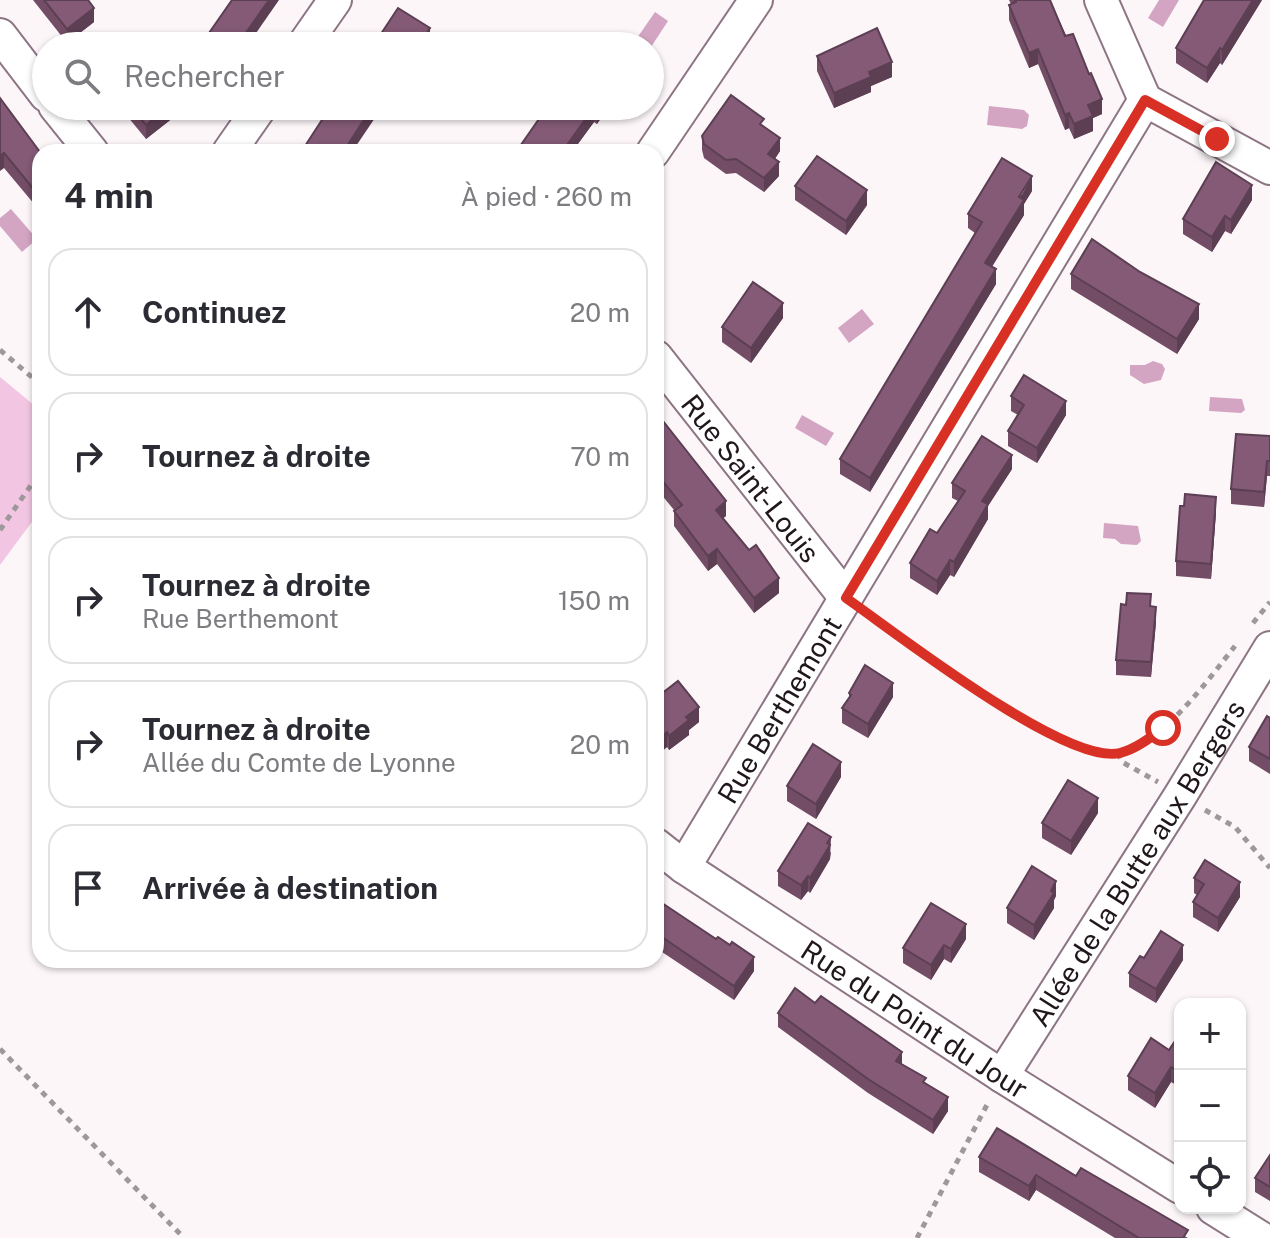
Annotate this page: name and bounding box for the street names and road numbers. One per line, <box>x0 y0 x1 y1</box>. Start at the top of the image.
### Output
street label: Rue Saint-Louis <box>675 388 827 568</box>
street label: Rue Berthemont <box>710 610 848 809</box>
street label: Allée de la Butte aux Bergers <box>1022 694 1251 1032</box>
street label: Rue du Point du Jour <box>796 932 1034 1105</box>

